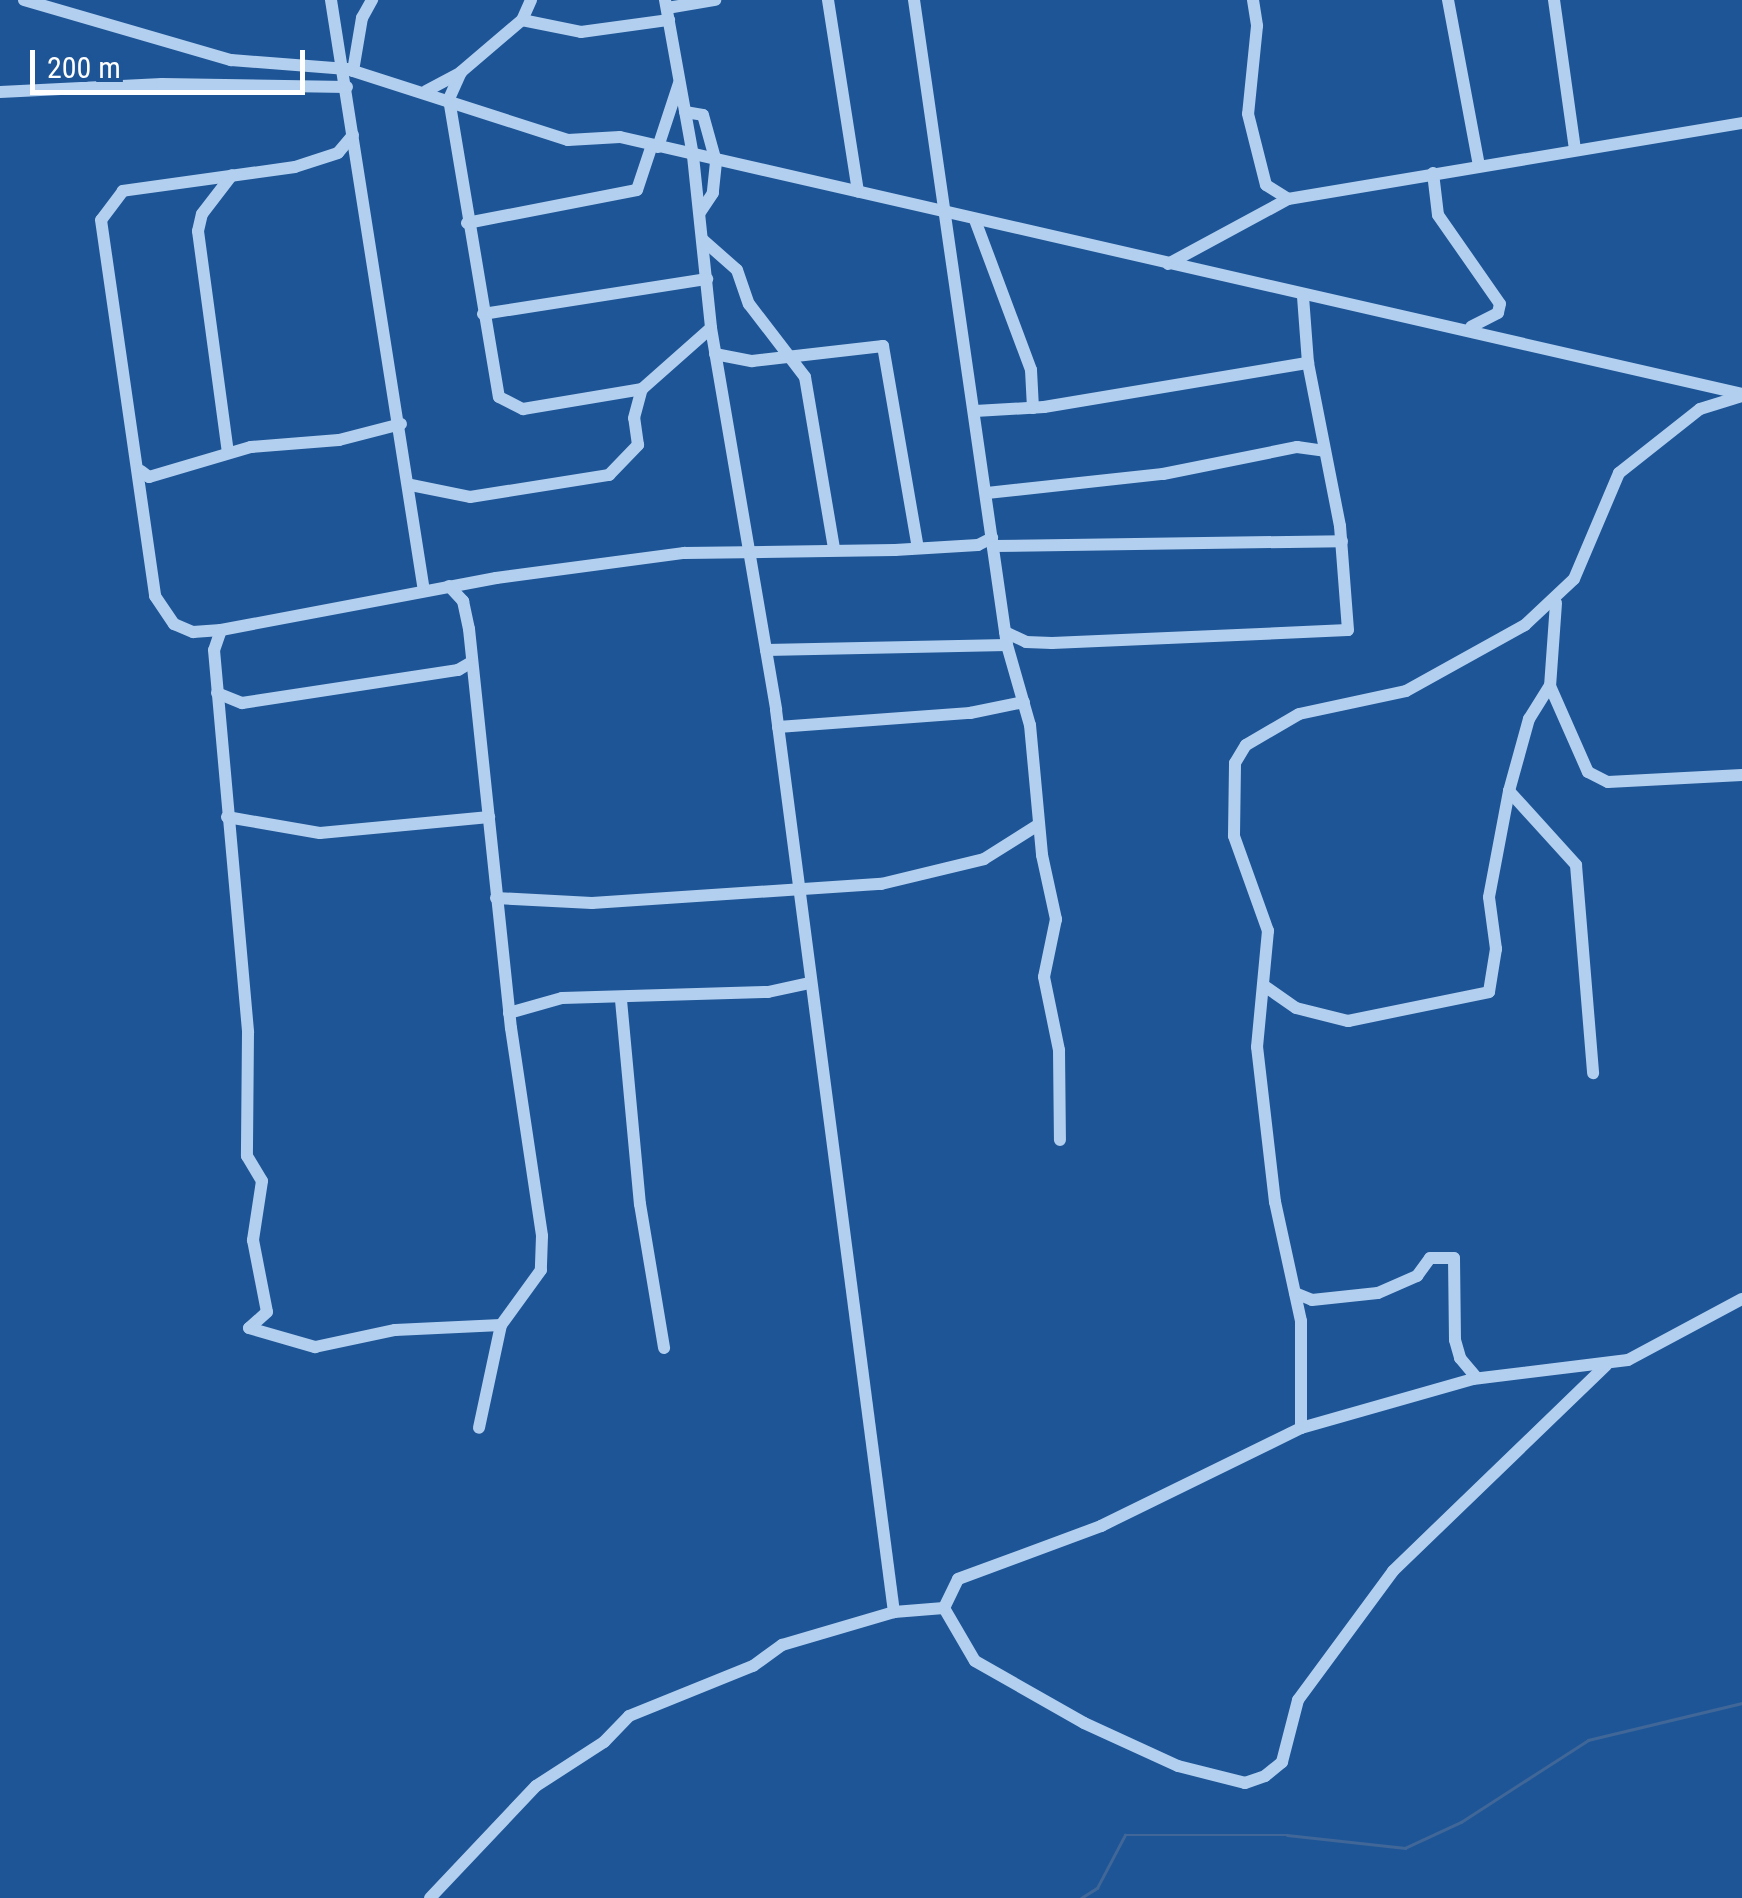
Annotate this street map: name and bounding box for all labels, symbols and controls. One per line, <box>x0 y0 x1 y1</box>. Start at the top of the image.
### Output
scale bar <box>35 30 310 92</box>
text: 200 m <box>47 50 121 85</box>

